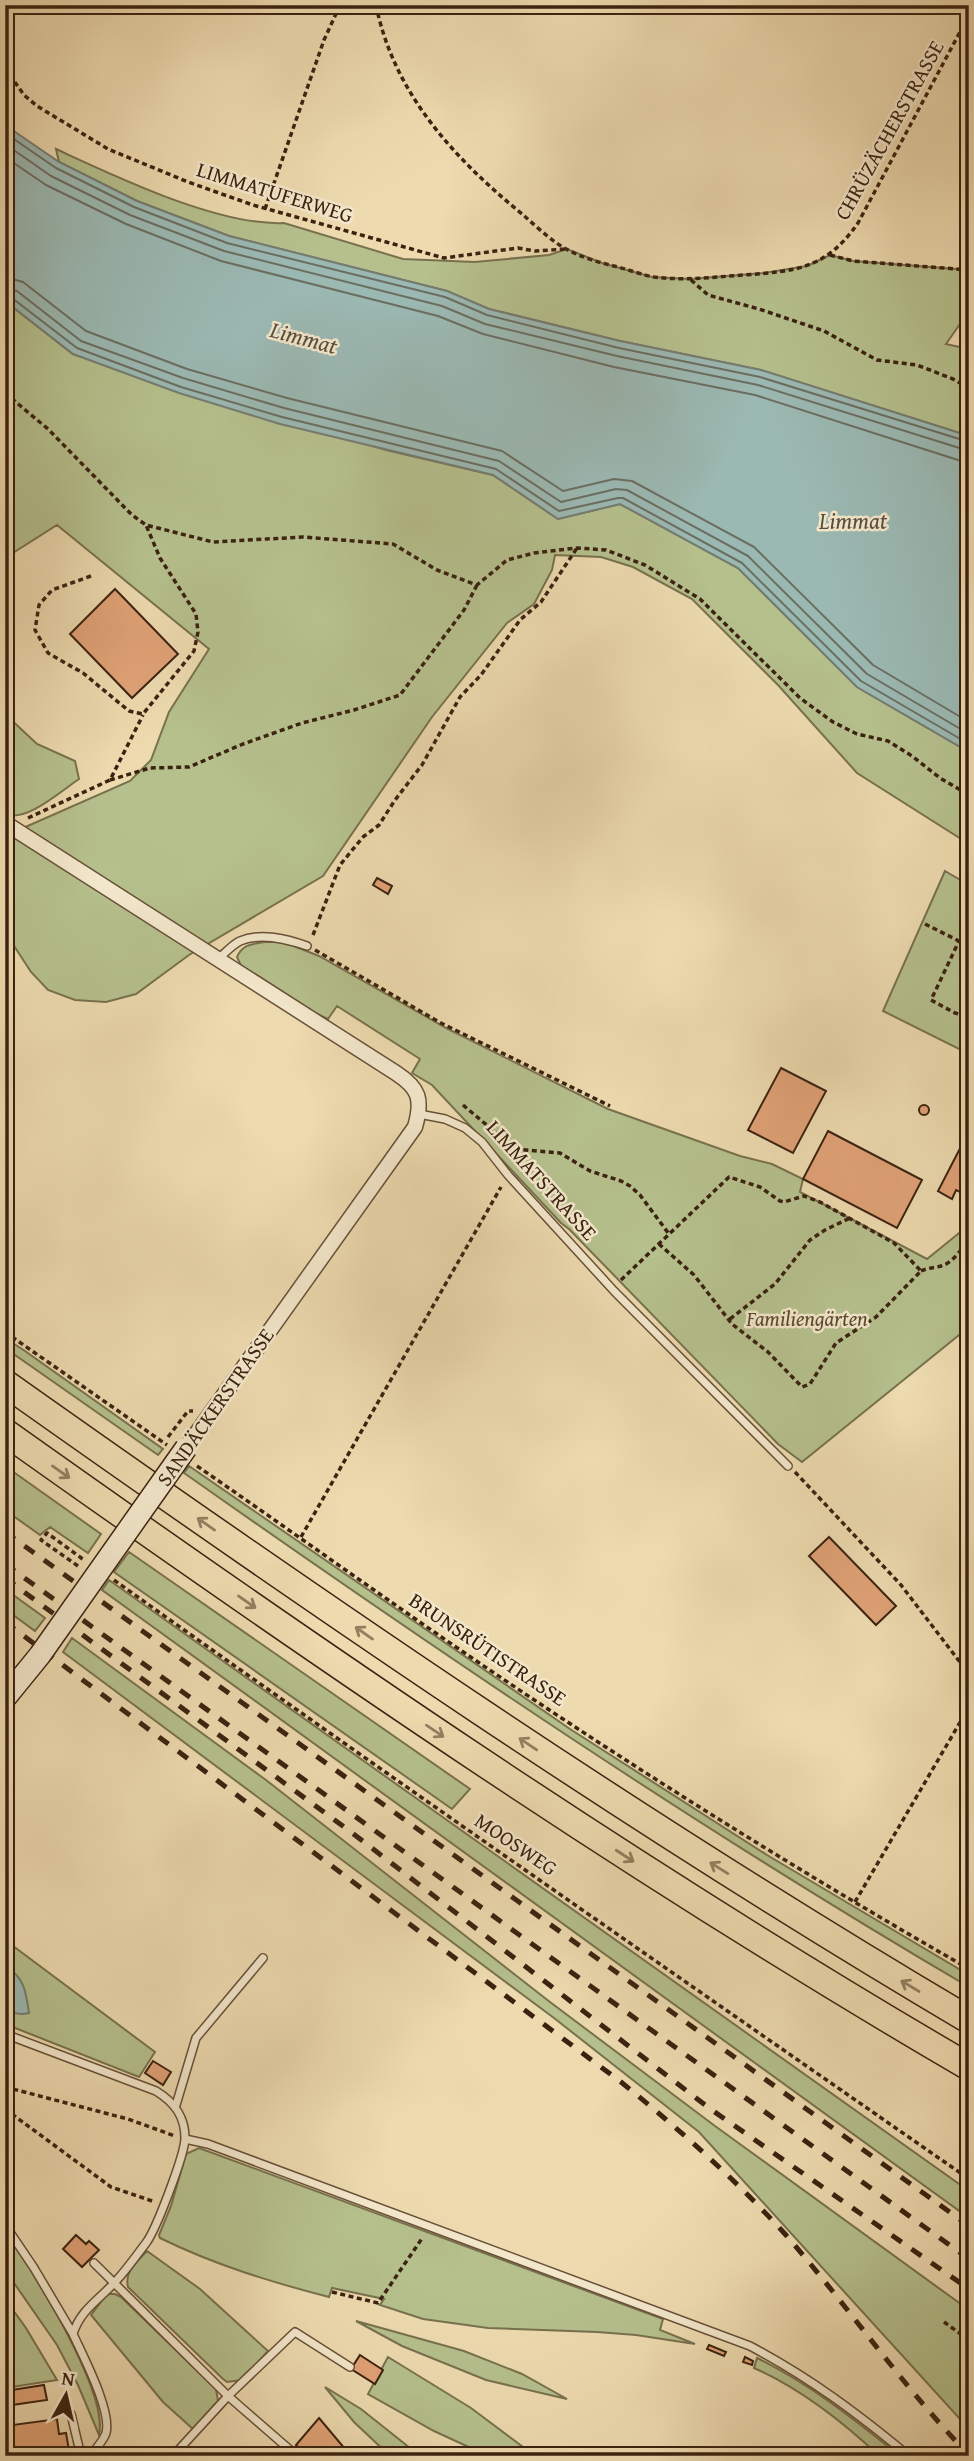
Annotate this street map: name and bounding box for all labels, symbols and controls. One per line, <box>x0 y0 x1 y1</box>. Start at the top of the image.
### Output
street label: CHRÜZÄCHERSTRASSE <box>827 34 952 225</box>
street label: LIMMATUFERWEG <box>193 154 357 230</box>
water label: Limmat <box>266 312 342 362</box>
water label: Limmat <box>818 504 888 537</box>
street label: LIMMATSTRASSE <box>479 1113 605 1247</box>
park label: Familiengärten <box>745 1303 868 1334</box>
street label: SANDÄCKERSTRASSE <box>149 1321 281 1492</box>
one-way arrow <box>51 1465 70 1479</box>
one-way arrow <box>197 1517 216 1531</box>
street label: BRUNSRÜTISTRASSE <box>403 1585 573 1713</box>
one-way arrow <box>237 1595 256 1609</box>
one-way arrow <box>355 1626 374 1640</box>
one-way arrow <box>425 1724 444 1738</box>
one-way arrow <box>519 1737 539 1751</box>
street label: MOOSWEG <box>468 1805 564 1883</box>
one-way arrow <box>615 1849 634 1864</box>
one-way arrow <box>710 1861 729 1876</box>
one-way arrow <box>901 1978 921 1992</box>
north arrow <box>32 2360 102 2430</box>
text: N <box>60 2363 77 2393</box>

